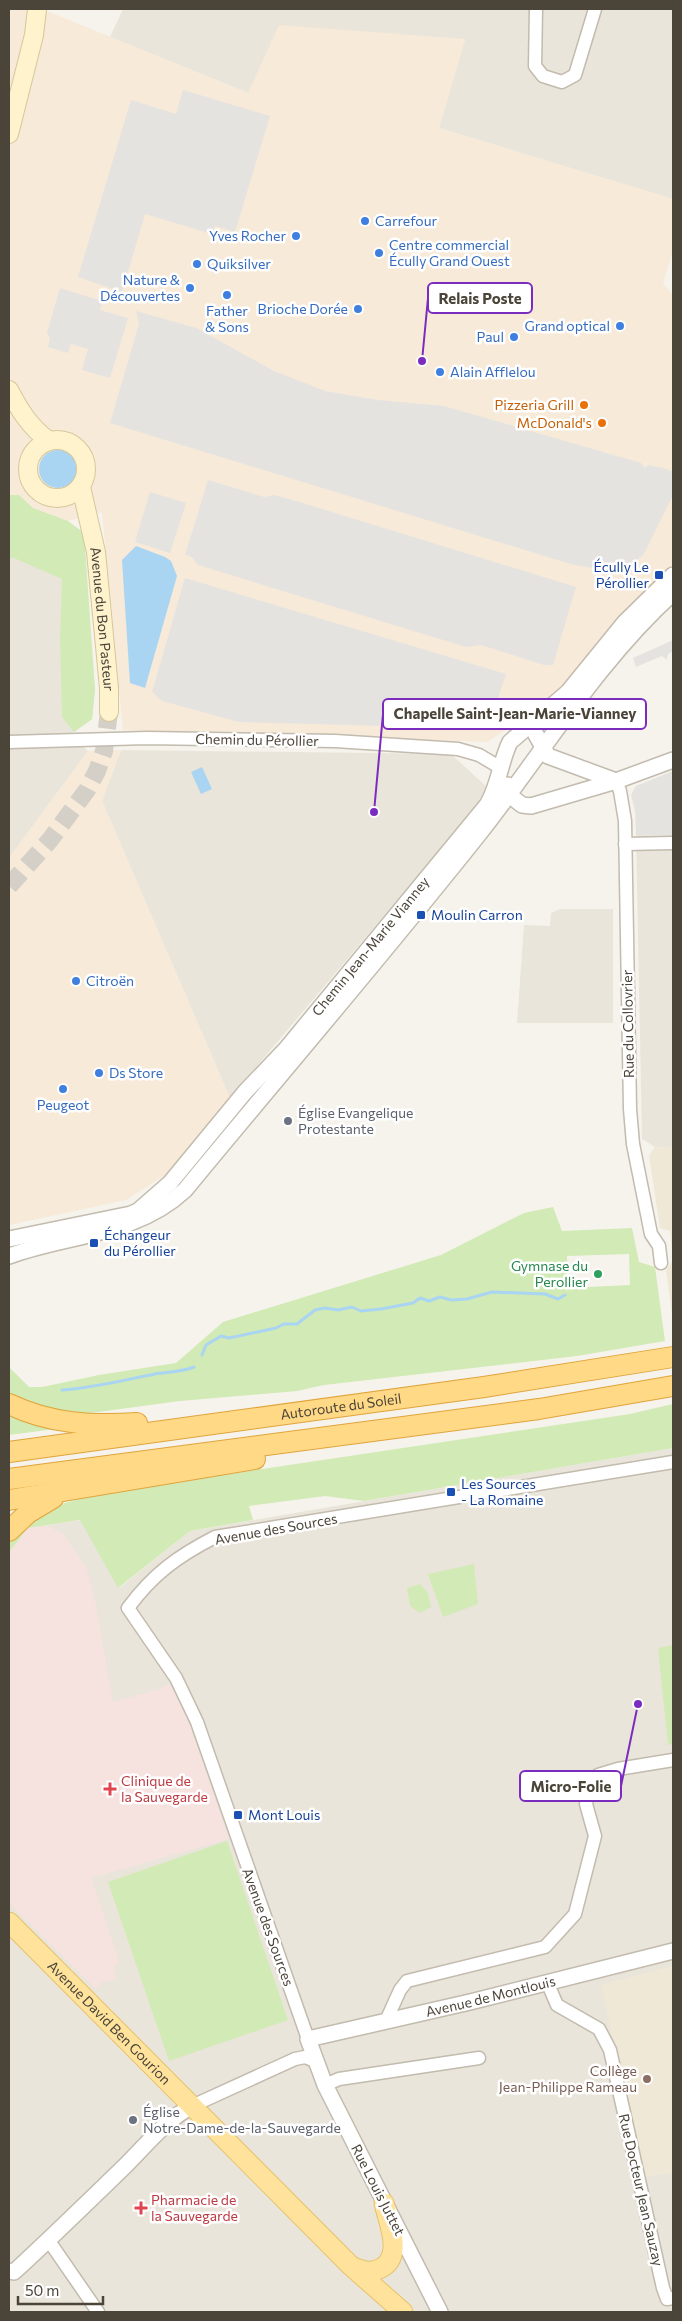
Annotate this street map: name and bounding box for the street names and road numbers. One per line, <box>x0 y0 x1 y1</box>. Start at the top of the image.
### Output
street label: Avenue du Bon Pasteur <box>87 545 118 692</box>
street label: Chemin du Pérollier <box>195 730 319 749</box>
street label: Chemin Jean-Marie Vianney <box>308 873 432 1019</box>
street label: Rue du Collovrier <box>618 969 637 1078</box>
street label: Autoroute du Soleil <box>279 1389 402 1423</box>
street label: Avenue des Sources <box>213 1509 339 1548</box>
street label: Avenue des Sources <box>239 1866 298 1988</box>
street label: Avenue David Ben Gourion <box>44 1957 175 2088</box>
street label: Avenue de Montlouis <box>424 1972 557 2020</box>
street label: Rue Docteur Jean Sauzay <box>616 2112 667 2268</box>
street label: Rue Louis Juttet <box>348 2141 409 2239</box>

